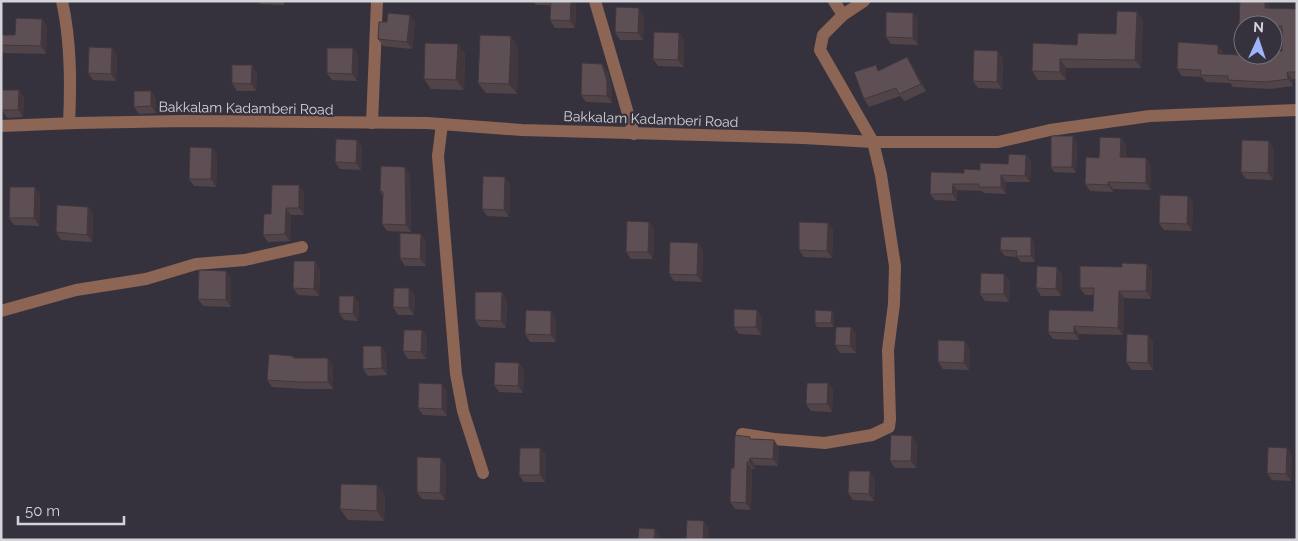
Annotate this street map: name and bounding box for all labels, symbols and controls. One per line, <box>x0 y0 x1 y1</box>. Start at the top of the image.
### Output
north arrow <box>1233 15 1283 65</box>
text: N <box>1253 19 1264 35</box>
street label: Bakkalam Kadamberi Road <box>158 98 334 118</box>
street label: Bakkalam Kadamberi Road <box>563 108 739 130</box>
scale bar <box>18 494 124 526</box>
text: 50 m <box>25 502 60 520</box>

